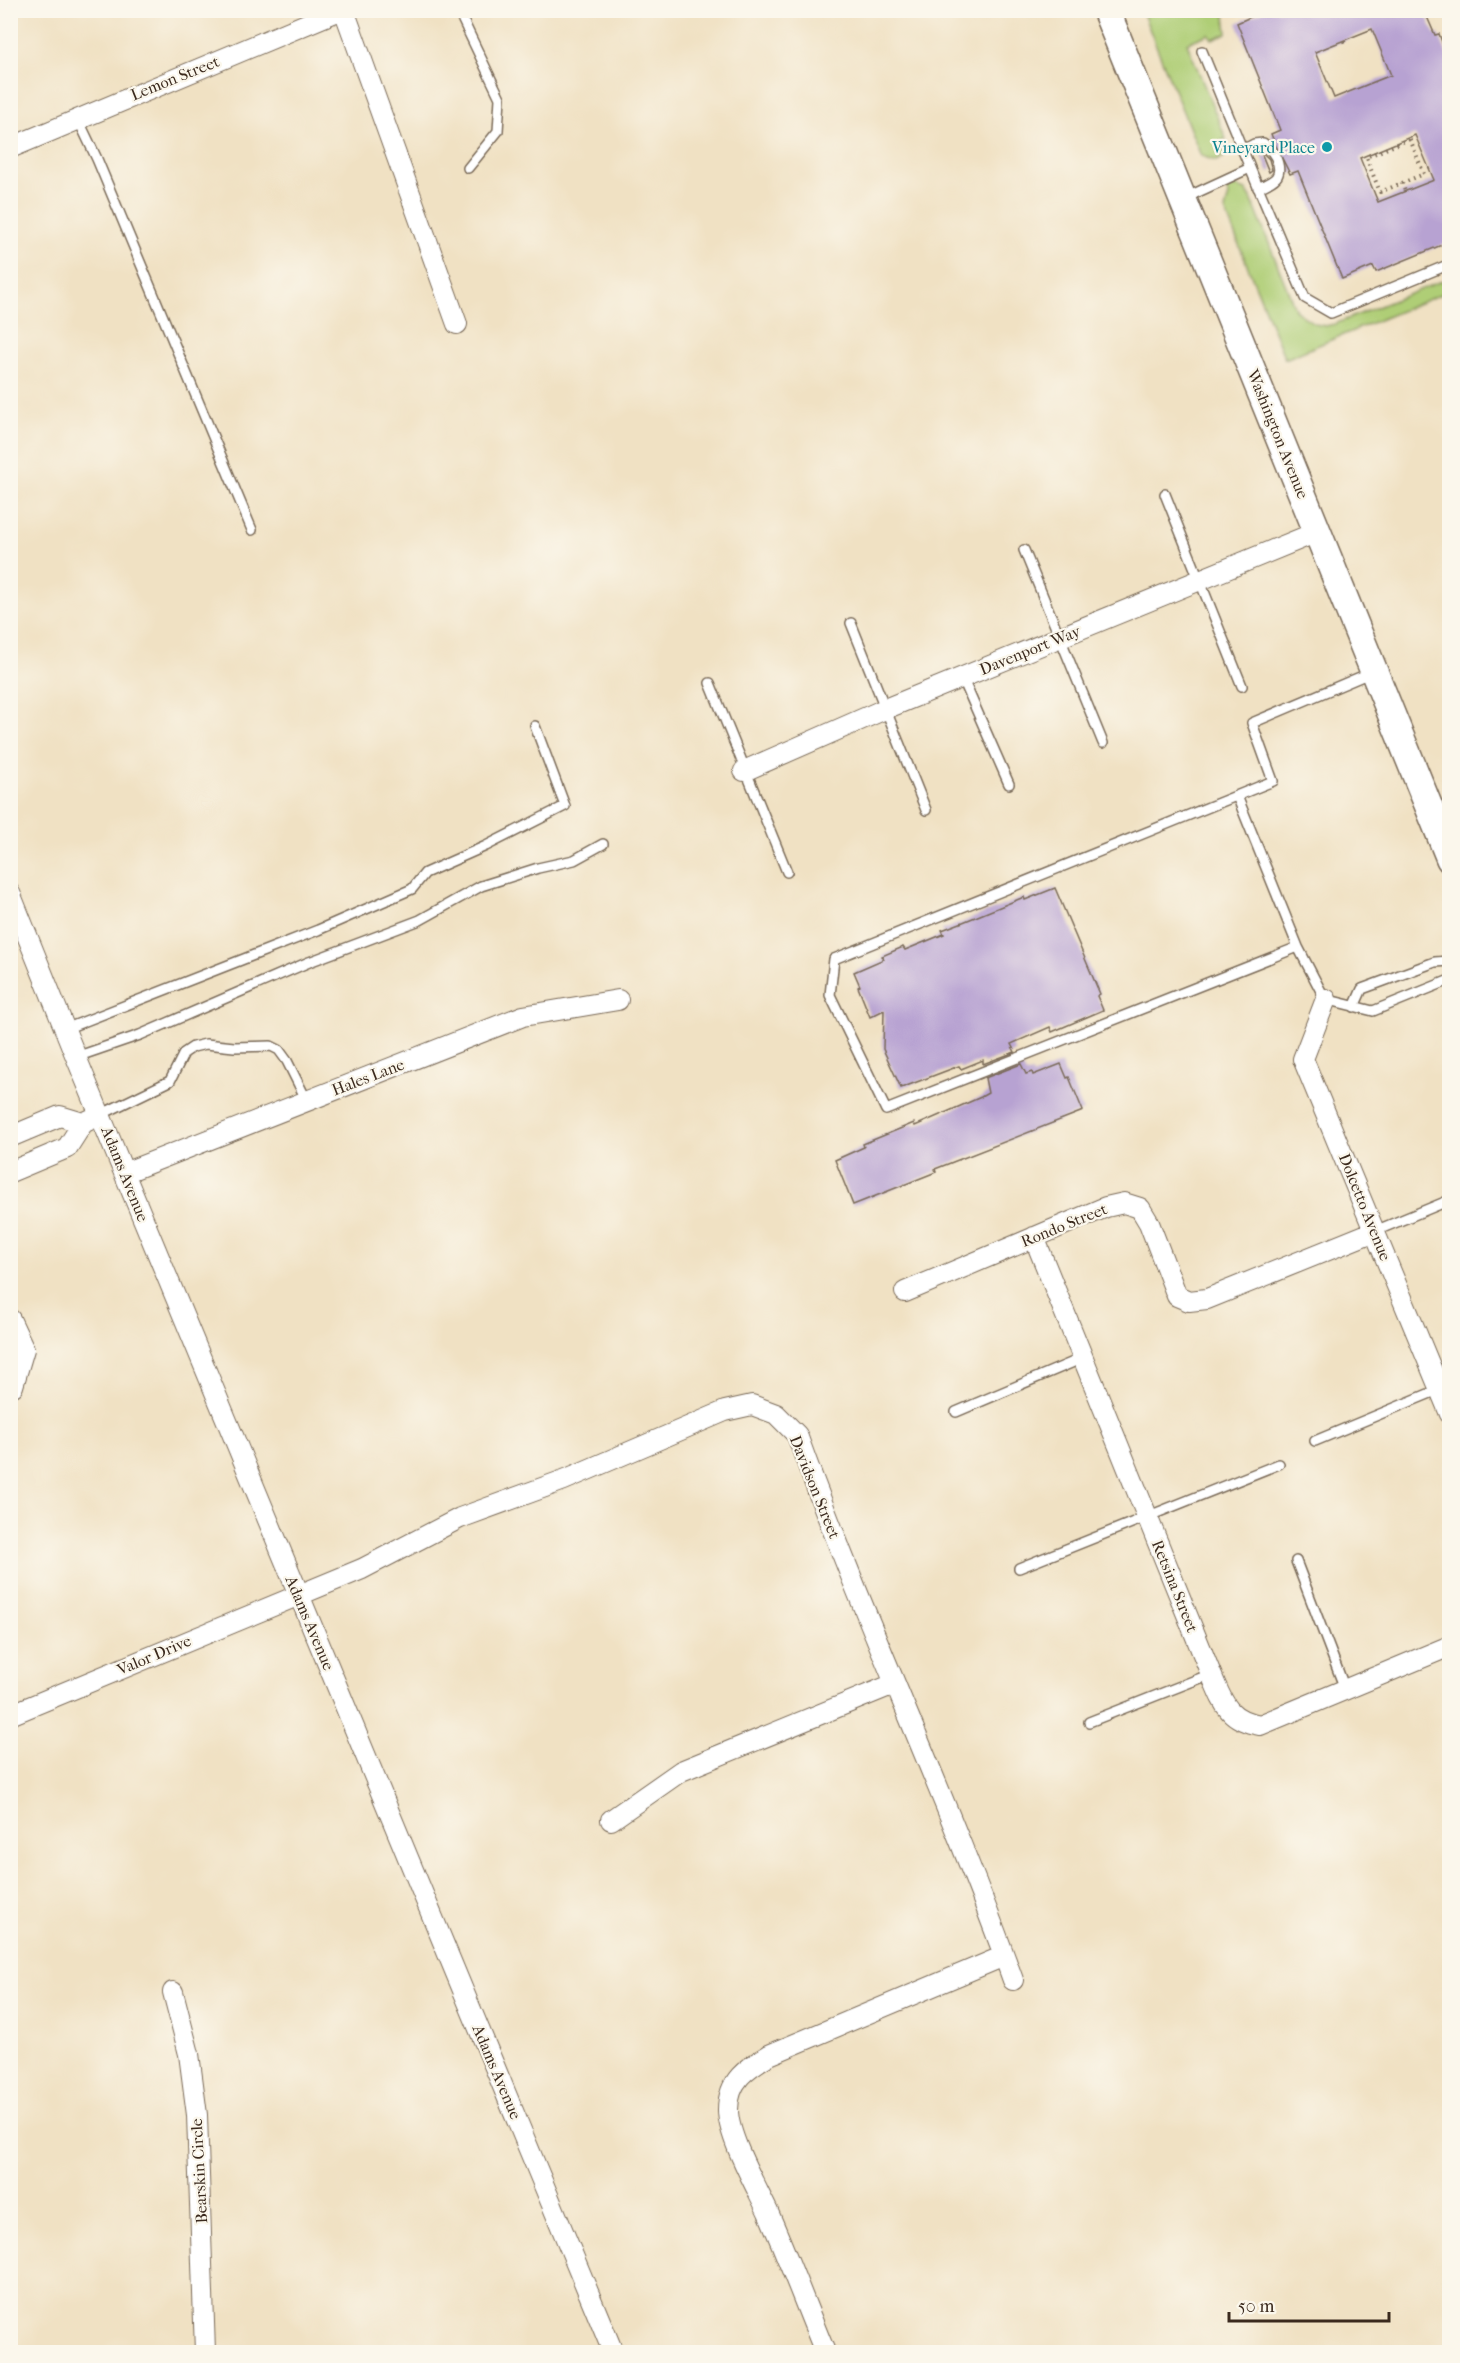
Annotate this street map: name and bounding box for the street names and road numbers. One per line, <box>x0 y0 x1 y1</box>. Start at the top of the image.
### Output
street label: Lemon Street <box>128 52 222 104</box>
street label: Washington Avenue <box>1243 366 1313 501</box>
street label: Davenport Way <box>977 621 1084 679</box>
street label: Hales Lane <box>329 1055 407 1099</box>
street label: Adams Avenue <box>97 1123 153 1224</box>
street label: Dolcetto Avenue <box>1335 1151 1395 1264</box>
street label: Rondo Street <box>1018 1199 1110 1251</box>
street label: Davidson Street <box>786 1433 844 1542</box>
street label: Retsina Street <box>1148 1537 1202 1635</box>
street label: Adams Avenue <box>281 1572 338 1673</box>
street label: Valor Drive <box>113 1631 194 1679</box>
street label: Adams Avenue <box>468 2021 525 2122</box>
street label: Bearskin Circle <box>187 2118 211 2224</box>

